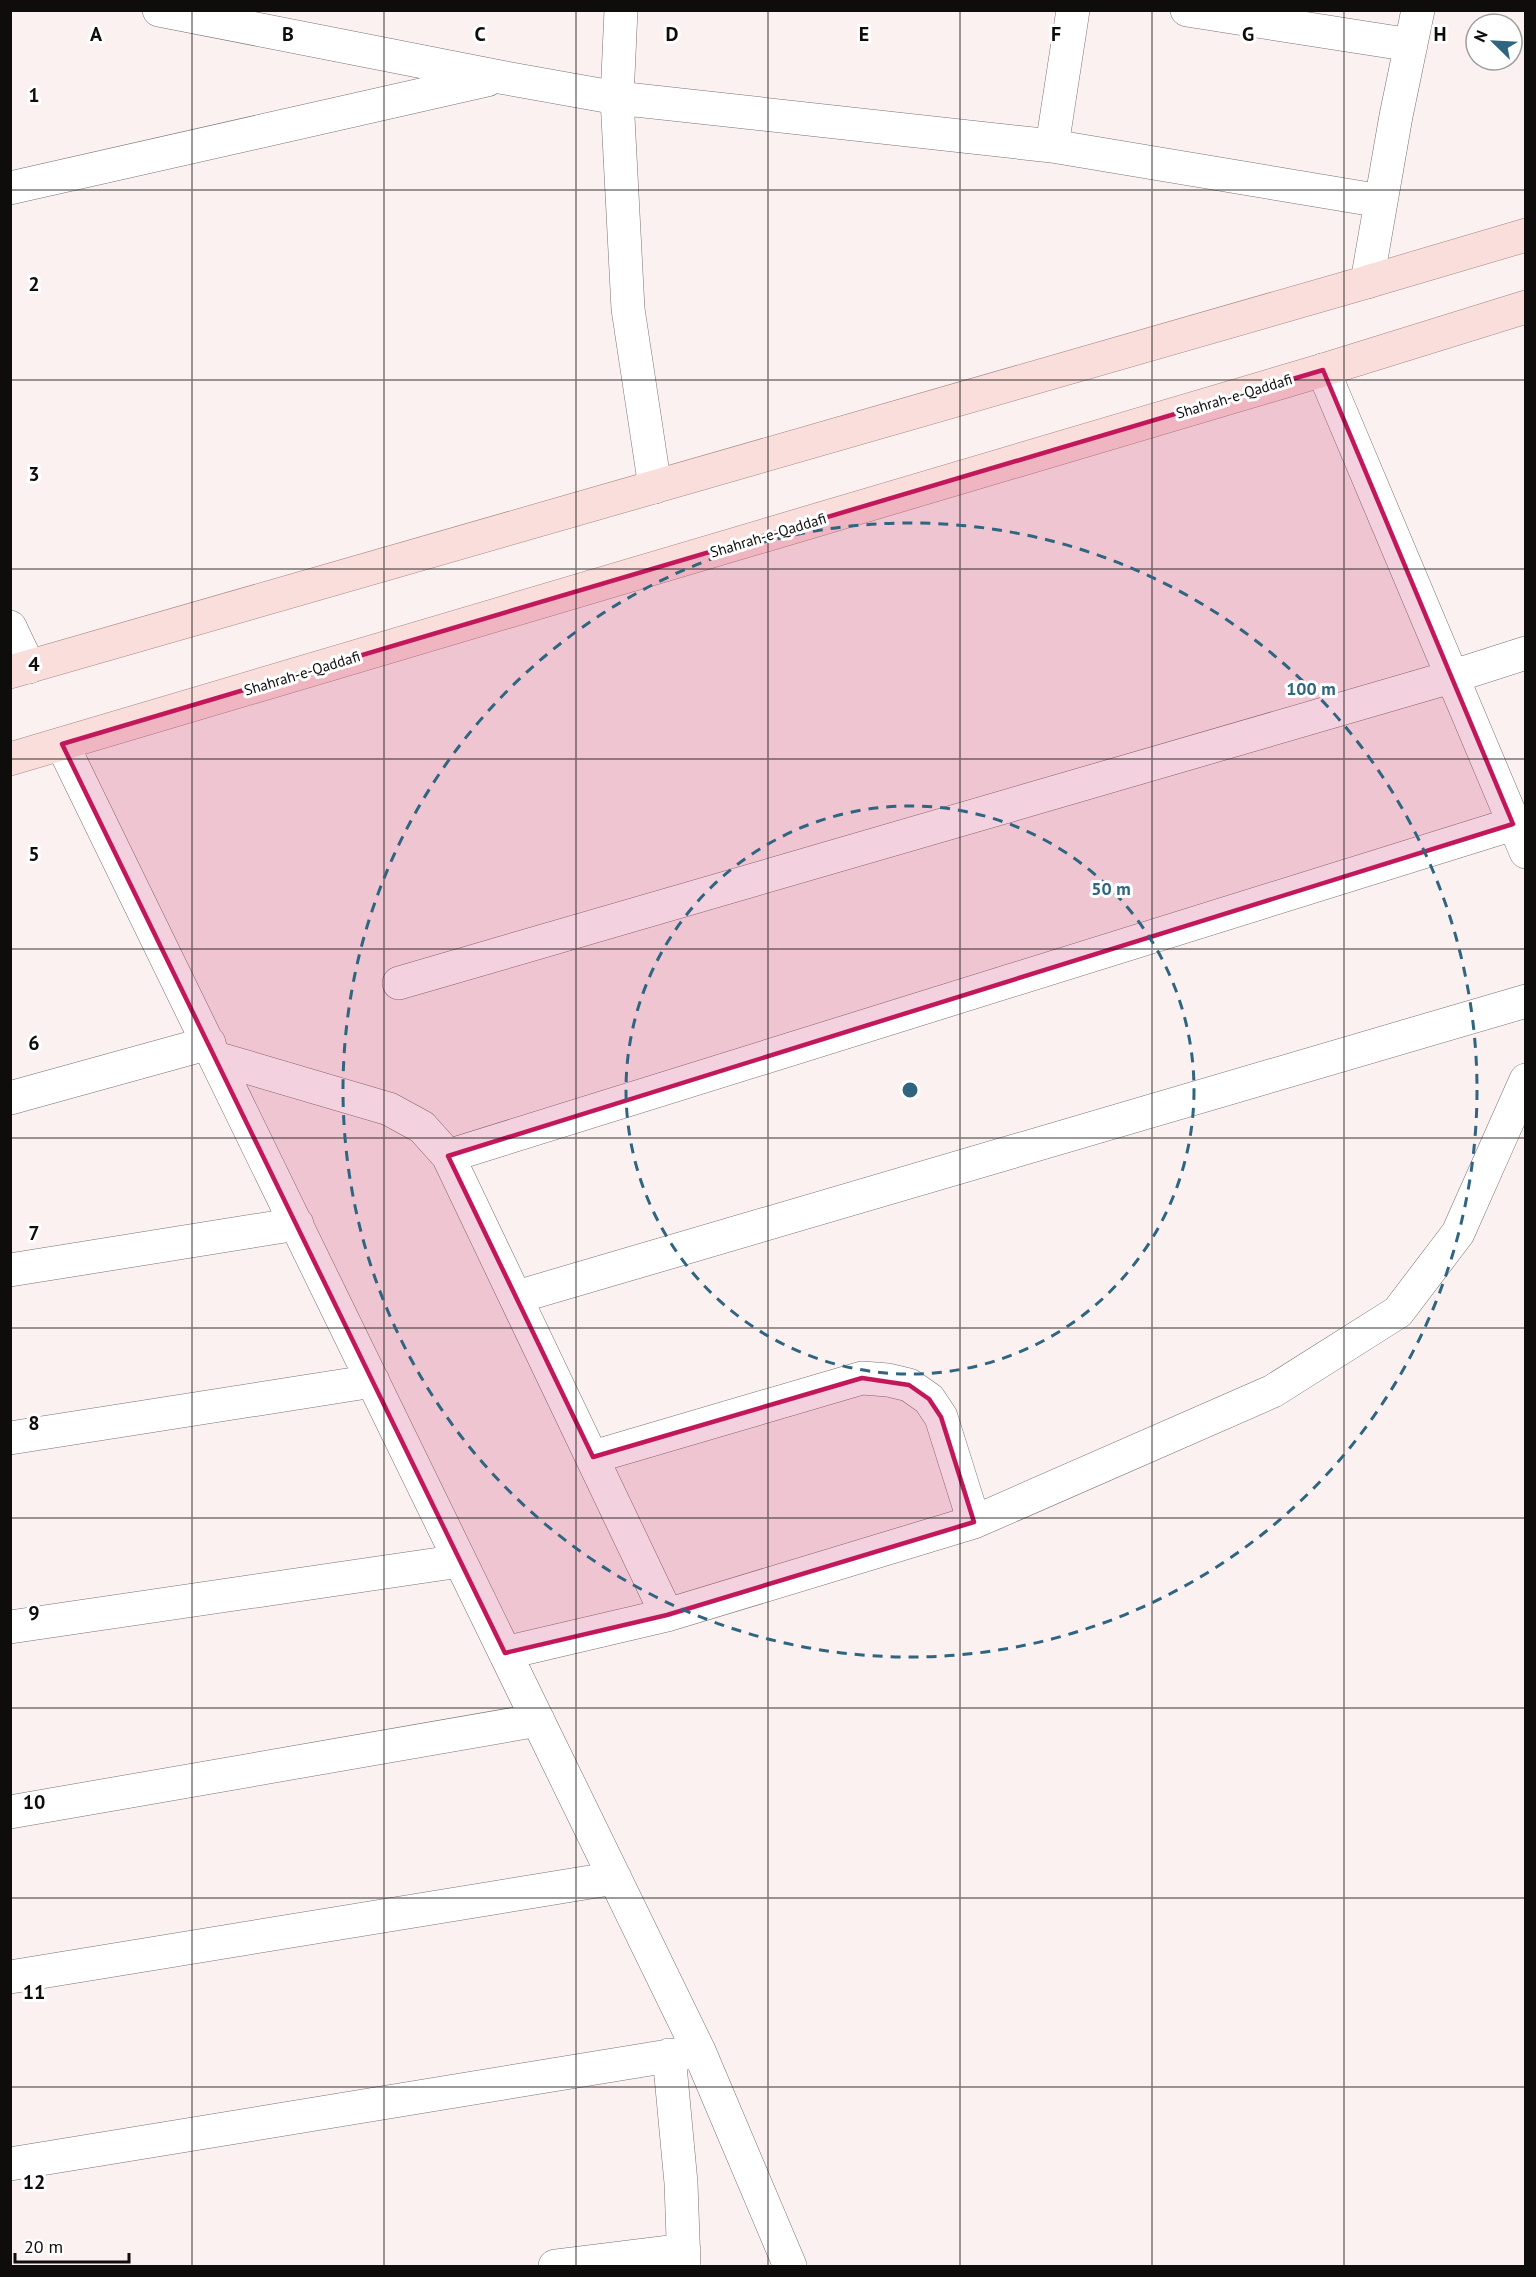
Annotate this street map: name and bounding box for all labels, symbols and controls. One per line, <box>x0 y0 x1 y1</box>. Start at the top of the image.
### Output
north arrow <box>1464 12 1524 72</box>
text: A <box>90 21 103 47</box>
text: B <box>282 21 294 47</box>
text: C <box>474 21 486 47</box>
text: D <box>666 21 679 47</box>
text: E <box>859 21 869 47</box>
text: F <box>1051 21 1061 47</box>
text: G <box>1242 21 1254 47</box>
text: H <box>1433 21 1447 47</box>
text: N <box>1469 27 1492 45</box>
text: 1 <box>28 82 40 108</box>
text: 2 <box>28 271 40 297</box>
street label: Shahrah-e-Qaddafi <box>1174 369 1294 423</box>
text: 3 <box>28 461 40 487</box>
street label: Shahrah-e-Qaddafi <box>708 508 828 562</box>
street label: Shahrah-e-Qaddafi <box>242 646 362 700</box>
text: 4 <box>28 651 40 677</box>
text: 100 m <box>1286 677 1336 700</box>
text: 5 <box>28 841 40 867</box>
text: 50 m <box>1091 877 1131 900</box>
text: 6 <box>28 1030 40 1056</box>
centre of rings <box>900 1080 920 1100</box>
text: 7 <box>28 1220 40 1246</box>
text: 8 <box>28 1410 40 1436</box>
text: 9 <box>28 1600 40 1626</box>
text: 10 <box>23 1789 45 1815</box>
text: 11 <box>23 1979 45 2005</box>
text: 12 <box>23 2169 45 2195</box>
scale bar <box>15 2226 129 2264</box>
text: 20 m <box>24 2235 63 2258</box>

